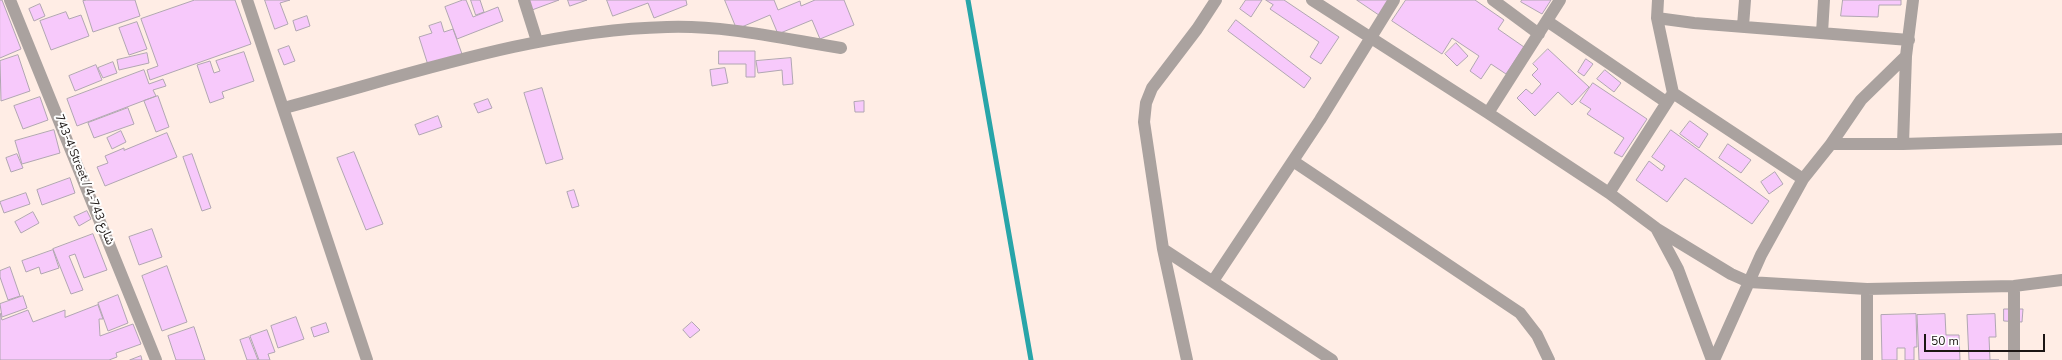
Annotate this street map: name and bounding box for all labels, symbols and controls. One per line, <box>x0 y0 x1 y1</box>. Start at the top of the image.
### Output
street label: 743-4 Street / شارع 743-4 <box>51 113 117 247</box>
scale bar <box>1926 326 2047 352</box>
text: 50 m <box>1931 333 1959 349</box>

